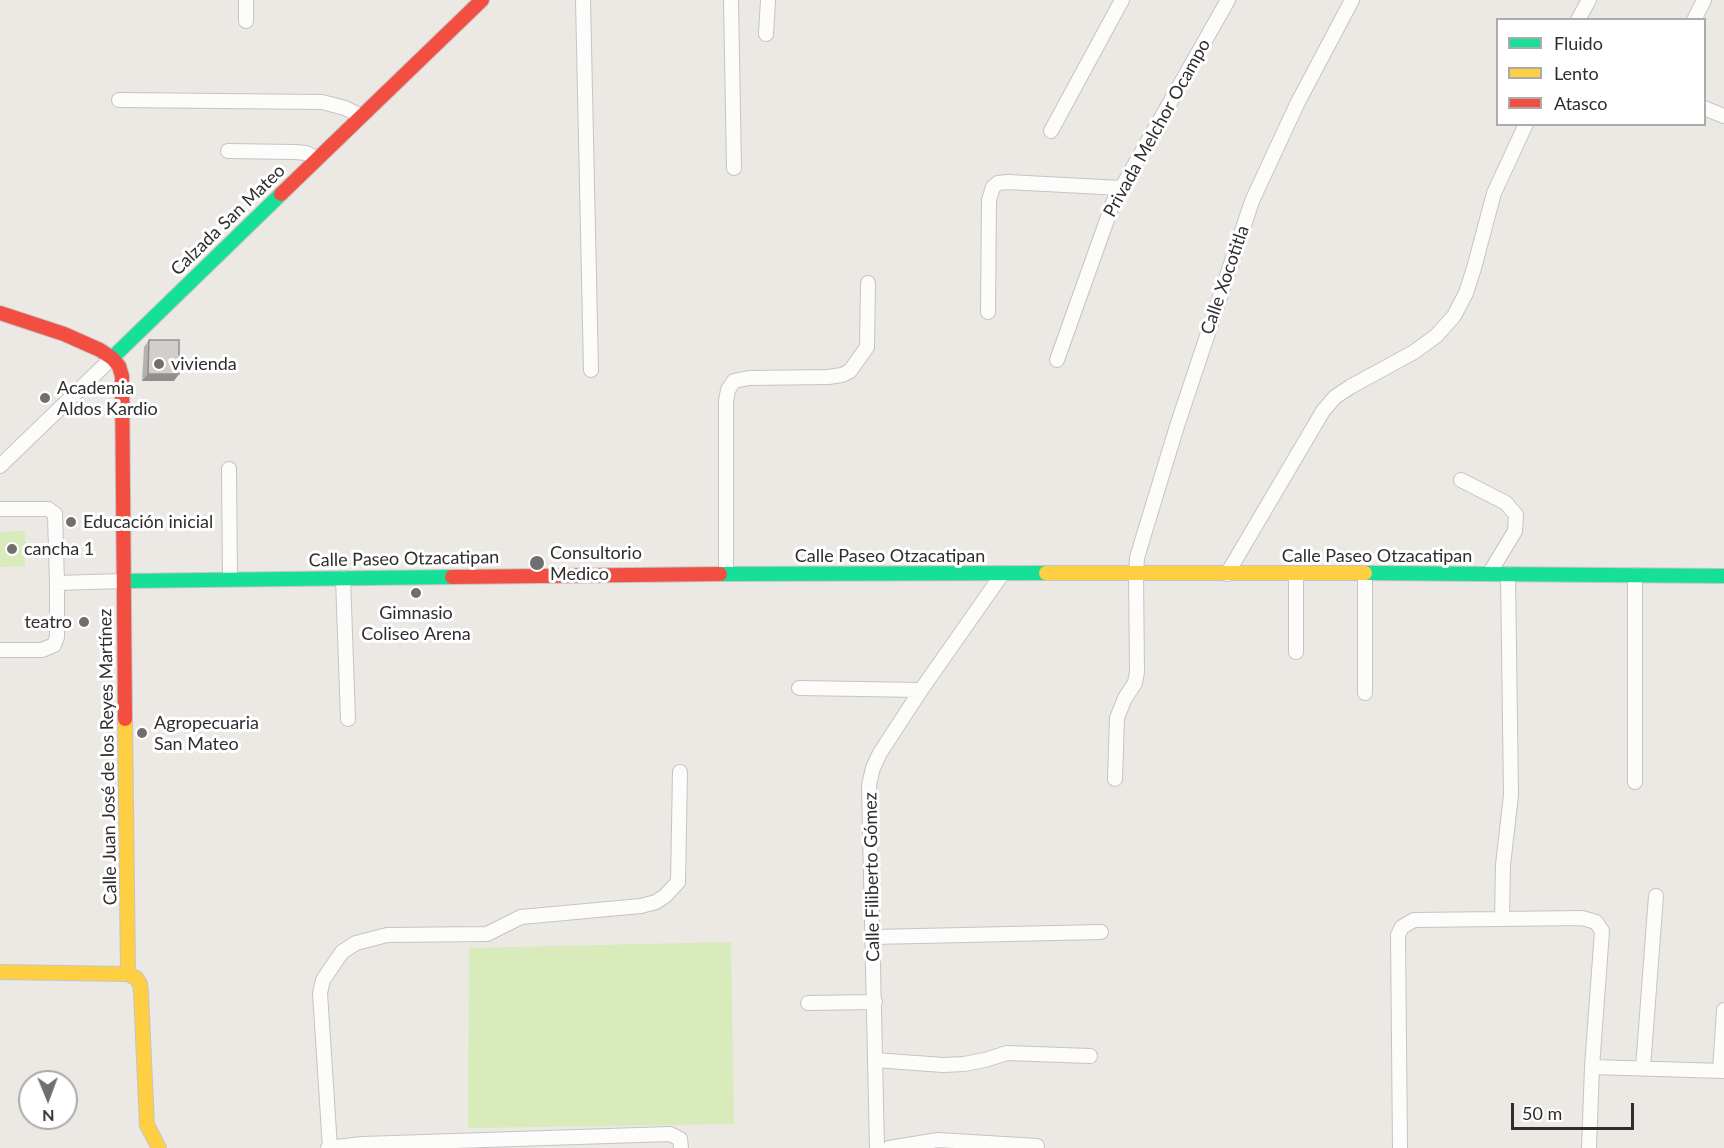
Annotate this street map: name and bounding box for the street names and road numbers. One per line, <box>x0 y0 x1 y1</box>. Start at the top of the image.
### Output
street label: Privada Melchor Ocampo <box>1099 35 1215 221</box>
street label: Calzada San Mateo <box>166 160 290 280</box>
street label: Calle Xocotitla <box>1196 223 1254 337</box>
street label: Calle Paseo Otzacatipan <box>795 545 985 567</box>
street label: Calle Paseo Otzacatipan <box>1282 545 1472 567</box>
street label: Calle Paseo Otzacatipan <box>308 547 500 571</box>
street label: Calle Juan José de los Reyes Martínez <box>95 609 121 905</box>
street label: Calle Filiberto Gómez <box>860 792 884 962</box>

